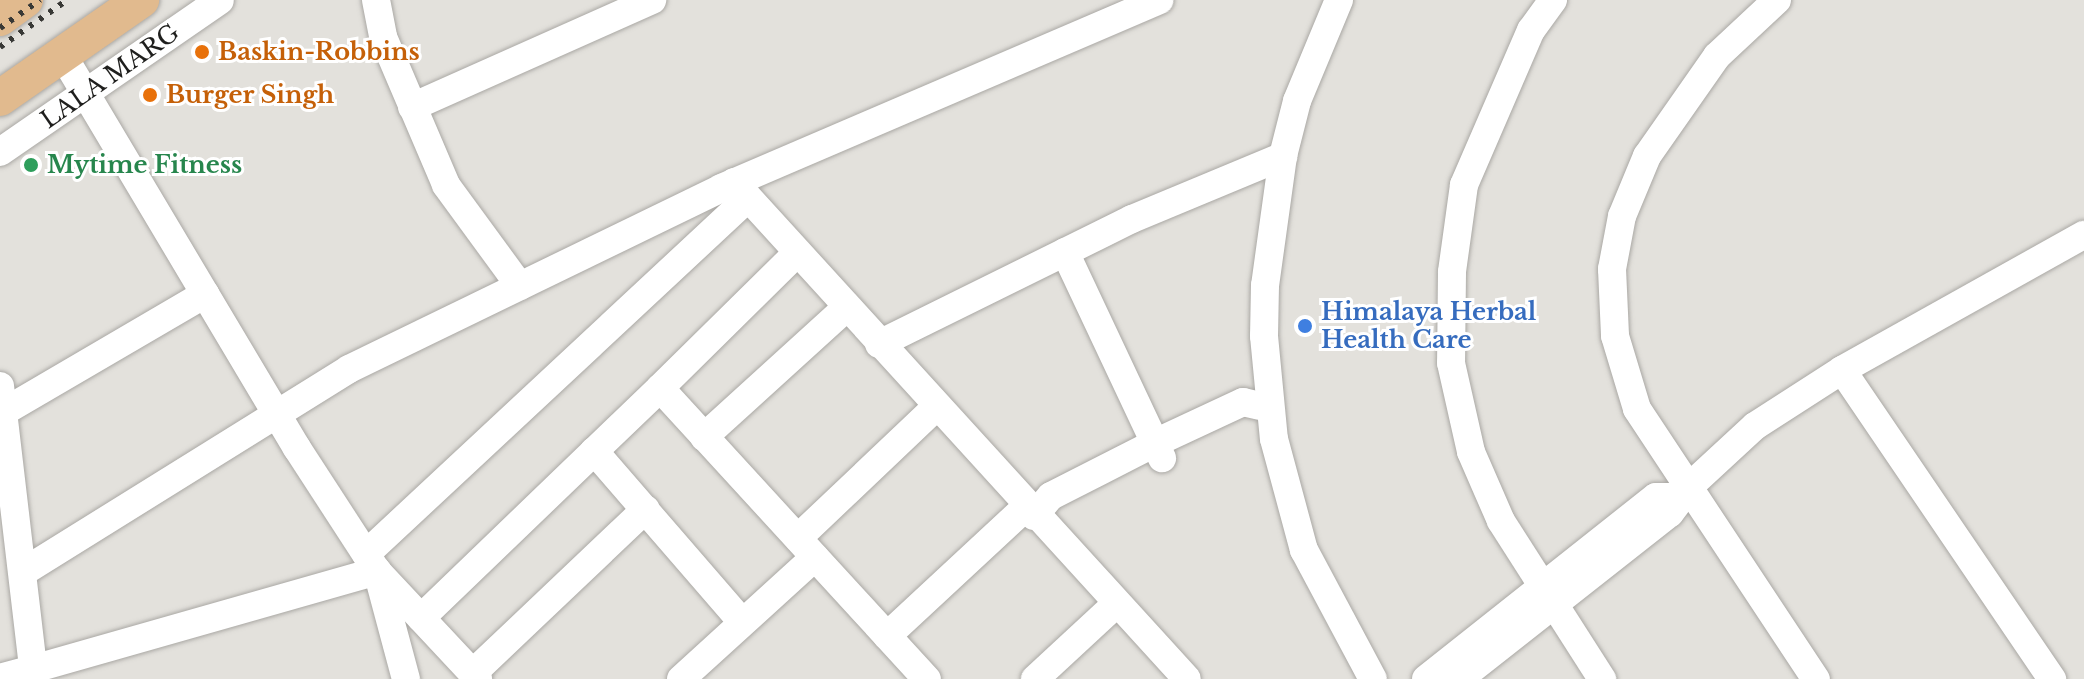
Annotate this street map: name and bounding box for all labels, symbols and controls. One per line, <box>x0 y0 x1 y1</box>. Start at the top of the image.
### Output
street label: LALA MARG <box>35 17 185 135</box>
place label: Baskin-Robbins <box>218 38 420 66</box>
marker: Baskin-Robbins <box>193 43 211 61</box>
place label: Burger Singh <box>166 81 335 109</box>
marker: Burger Singh <box>141 86 159 104</box>
place label: Mytime Fitness <box>47 151 242 179</box>
marker: Mytime Fitness <box>22 156 40 174</box>
place label: Himalaya Herbal Health Care <box>1321 298 1536 354</box>
marker: Himalaya Herbal Health Care <box>1296 317 1314 335</box>

